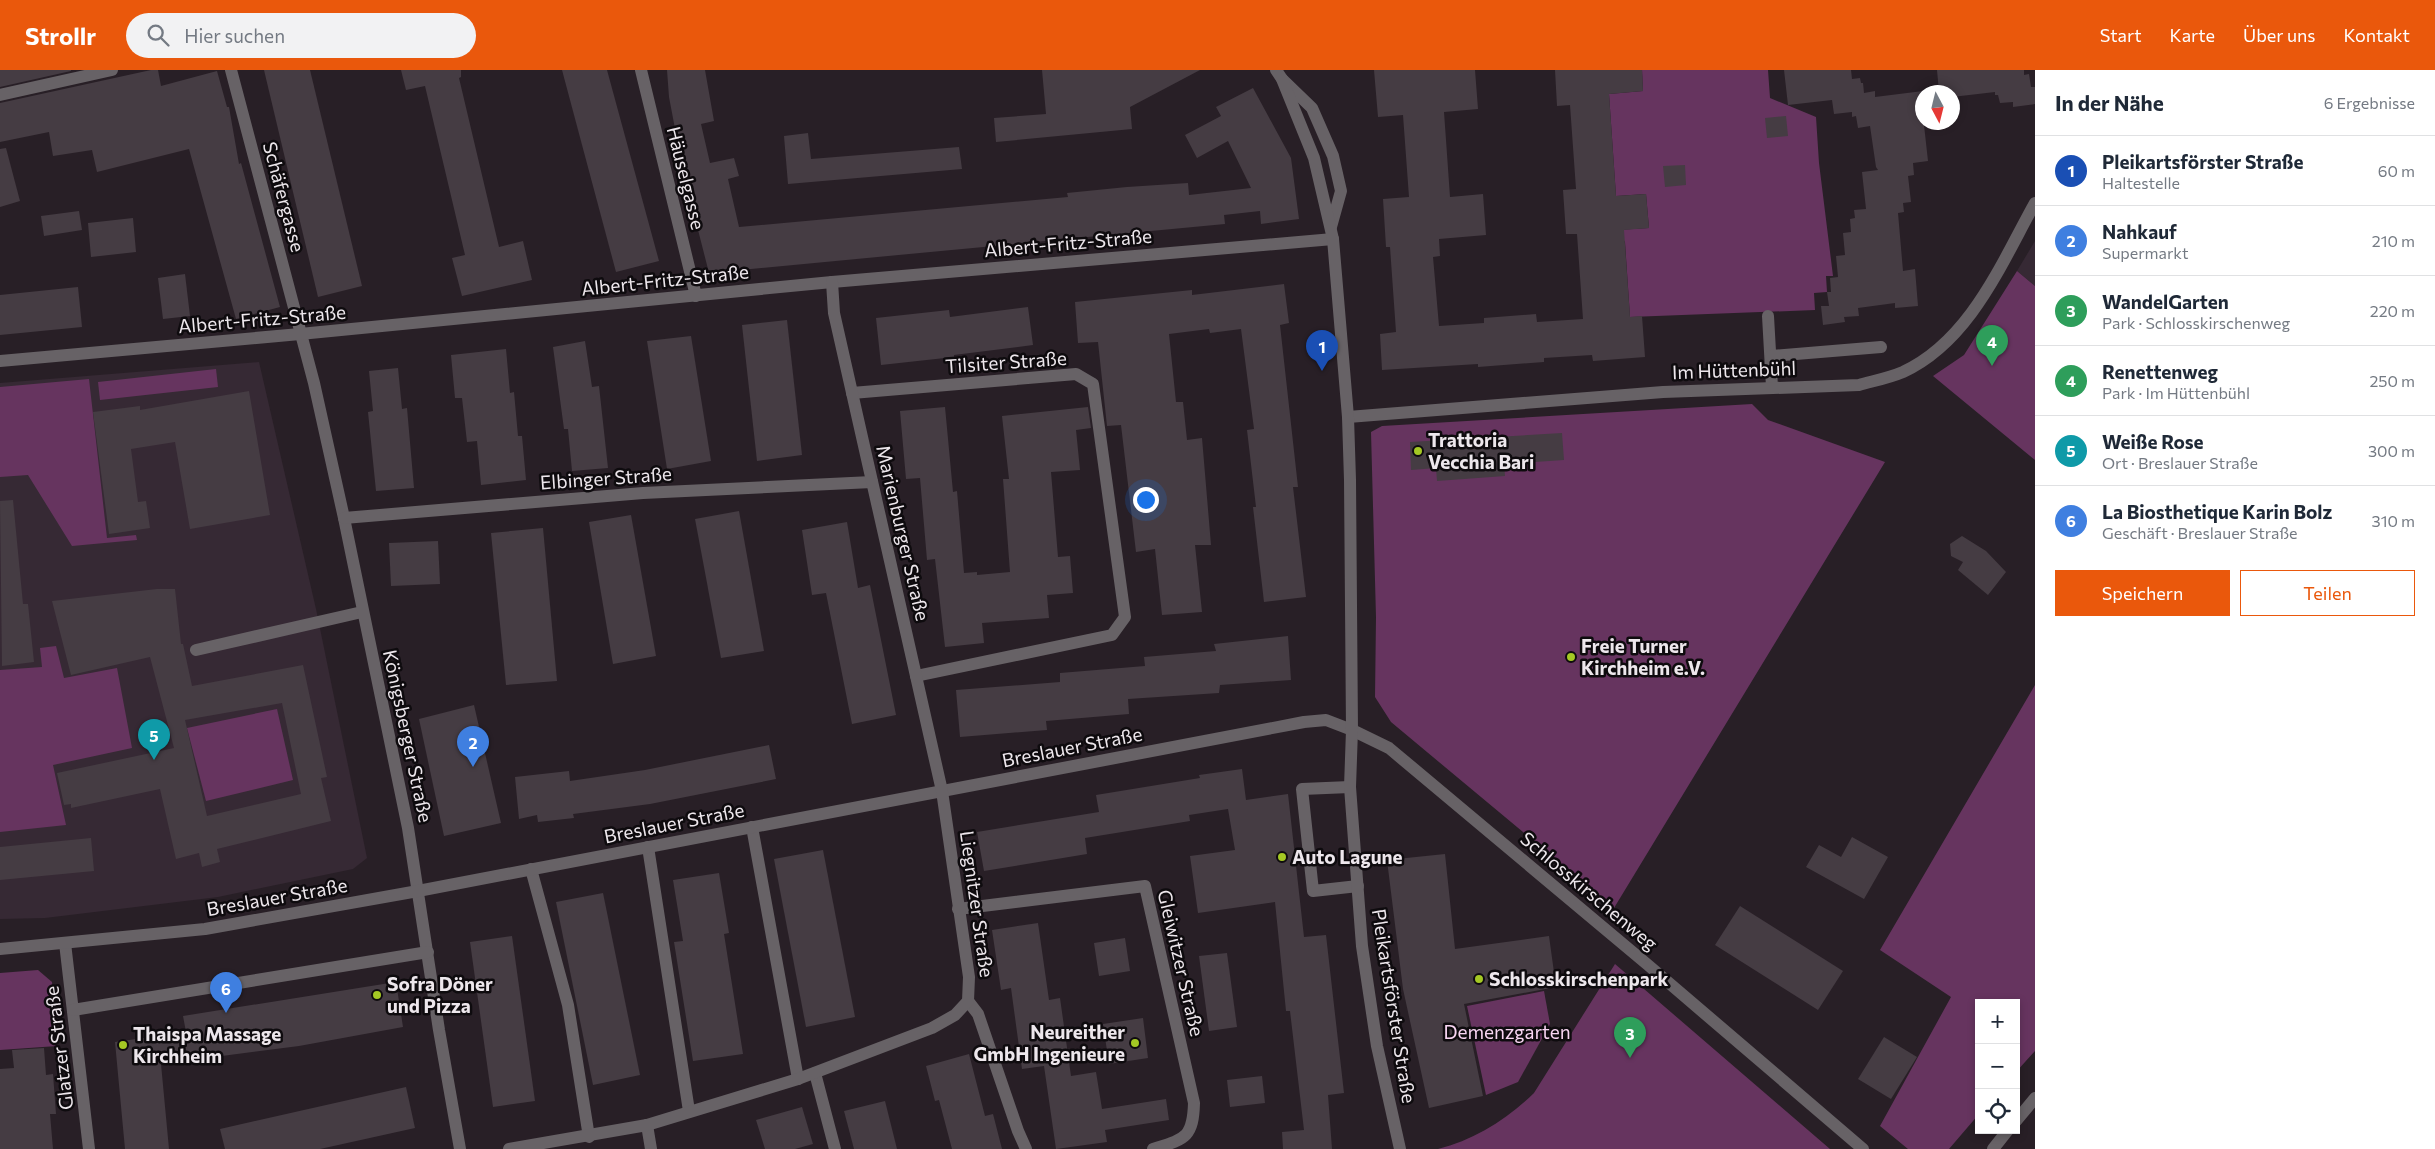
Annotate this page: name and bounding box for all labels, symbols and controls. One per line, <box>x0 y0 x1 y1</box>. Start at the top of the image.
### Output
search box <box>126 13 476 58</box>
text: Strollr <box>25 21 96 50</box>
icon: search <box>144 21 172 49</box>
text: Hier suchen <box>184 24 285 47</box>
text: Start <box>2100 24 2142 46</box>
text: Karte <box>2170 24 2215 46</box>
text: Über uns <box>2243 24 2316 46</box>
text: Kontakt <box>2344 24 2410 46</box>
north arrow <box>1915 85 1960 130</box>
text: In der Nähe <box>2055 90 2164 115</box>
text: 6 Ergebnisse <box>2324 93 2415 112</box>
street label: Häuselgasse <box>663 124 710 232</box>
street label: Schäfergasse <box>259 139 310 255</box>
text: Pleikartsförster Straße <box>2102 150 2303 173</box>
text: 1 <box>2067 161 2075 180</box>
text: 60 m <box>2378 161 2415 180</box>
text: Haltestelle <box>2102 173 2180 192</box>
text: Nahkauf <box>2102 220 2177 243</box>
street label: Albert-Fritz-Straße <box>983 224 1153 261</box>
text: 2 <box>2066 231 2076 250</box>
text: 210 m <box>2372 231 2415 250</box>
text: Supermarkt <box>2102 243 2189 262</box>
street label: Albert-Fritz-Straße <box>580 259 750 300</box>
text: WandelGarten <box>2102 290 2229 313</box>
street label: Albert-Fritz-Straße <box>177 300 347 337</box>
text: 3 <box>2066 301 2076 320</box>
text: 220 m <box>2370 301 2415 320</box>
text: Park · Schlosskirschenweg <box>2102 313 2290 332</box>
pin: 4 <box>1976 325 2008 366</box>
pin: 1 <box>1306 330 1338 371</box>
street label: Tilsiter Straße <box>944 346 1068 377</box>
street label: Im Hüttenbühl <box>1671 356 1796 383</box>
text: Renettenweg <box>2102 360 2218 383</box>
text: 4 <box>2066 371 2076 390</box>
text: 250 m <box>2369 371 2415 390</box>
text: Park · Im Hüttenbühl <box>2102 383 2250 402</box>
place label: Trattoria Vecchia Bari <box>1428 428 1534 473</box>
text: Weiße Rose <box>2102 430 2204 453</box>
text: 5 <box>2066 441 2076 460</box>
text: 300 m <box>2368 441 2415 460</box>
street label: Marienburger Straße <box>872 443 935 623</box>
marker: Trattoria Vecchia Bari <box>1412 445 1424 457</box>
text: Ort · Breslauer Straße <box>2102 453 2258 472</box>
street label: Elbinger Straße <box>539 461 673 494</box>
your location <box>1133 487 1159 513</box>
text: La Biosthetique Karin Bolz <box>2102 500 2332 523</box>
text: 6 <box>2066 511 2076 530</box>
text: 310 m <box>2372 511 2415 530</box>
text: Geschäft · Breslauer Straße <box>2102 523 2298 542</box>
button: Speichern <box>2055 570 2230 616</box>
button: Teilen <box>2240 570 2415 616</box>
place label: Freie Turner Kirchheim e.V. <box>1581 634 1705 679</box>
street label: Königsberger Straße <box>379 647 438 824</box>
marker: Freie Turner Kirchheim e.V. <box>1565 651 1577 663</box>
pin: 5 <box>138 719 170 760</box>
street label: Breslauer Straße <box>1000 722 1144 771</box>
pin: 2 <box>457 726 489 767</box>
street label: Breslauer Straße <box>602 798 746 847</box>
street label: Schlosskirschenweg <box>1516 827 1663 955</box>
street label: Liegnitzer Straße <box>956 829 999 979</box>
place label: Auto Lagune <box>1292 845 1403 868</box>
marker: Auto Lagune <box>1276 851 1288 863</box>
street label: Breslauer Straße <box>205 873 349 920</box>
street label: Gleiwitzer Straße <box>1153 887 1210 1038</box>
street label: Pleikartsförster Straße <box>1368 907 1421 1105</box>
place label: Schlosskirschenpark <box>1489 967 1669 990</box>
pin: 6 <box>210 972 242 1013</box>
place label: Sofra Döner und Pizza <box>387 972 493 1017</box>
marker: Schlosskirschenpark <box>1473 973 1485 985</box>
street label: Glatzer Straße <box>39 985 78 1111</box>
marker: Sofra Döner und Pizza <box>371 989 383 1001</box>
map controls <box>1975 999 2020 1134</box>
button: + <box>1975 999 2020 1044</box>
pin: 3 <box>1614 1017 1646 1058</box>
place label: Neureither GmbH Ingenieure <box>974 1020 1125 1065</box>
park label: Demenzgarten <box>1443 1020 1571 1043</box>
place label: Thaispa Massage Kirchheim <box>133 1022 281 1067</box>
marker: Neureither GmbH Ingenieure <box>1129 1037 1141 1049</box>
marker: Thaispa Massage Kirchheim <box>117 1039 129 1051</box>
button: − <box>1975 1044 2020 1089</box>
button: locate <box>1975 1089 2020 1134</box>

